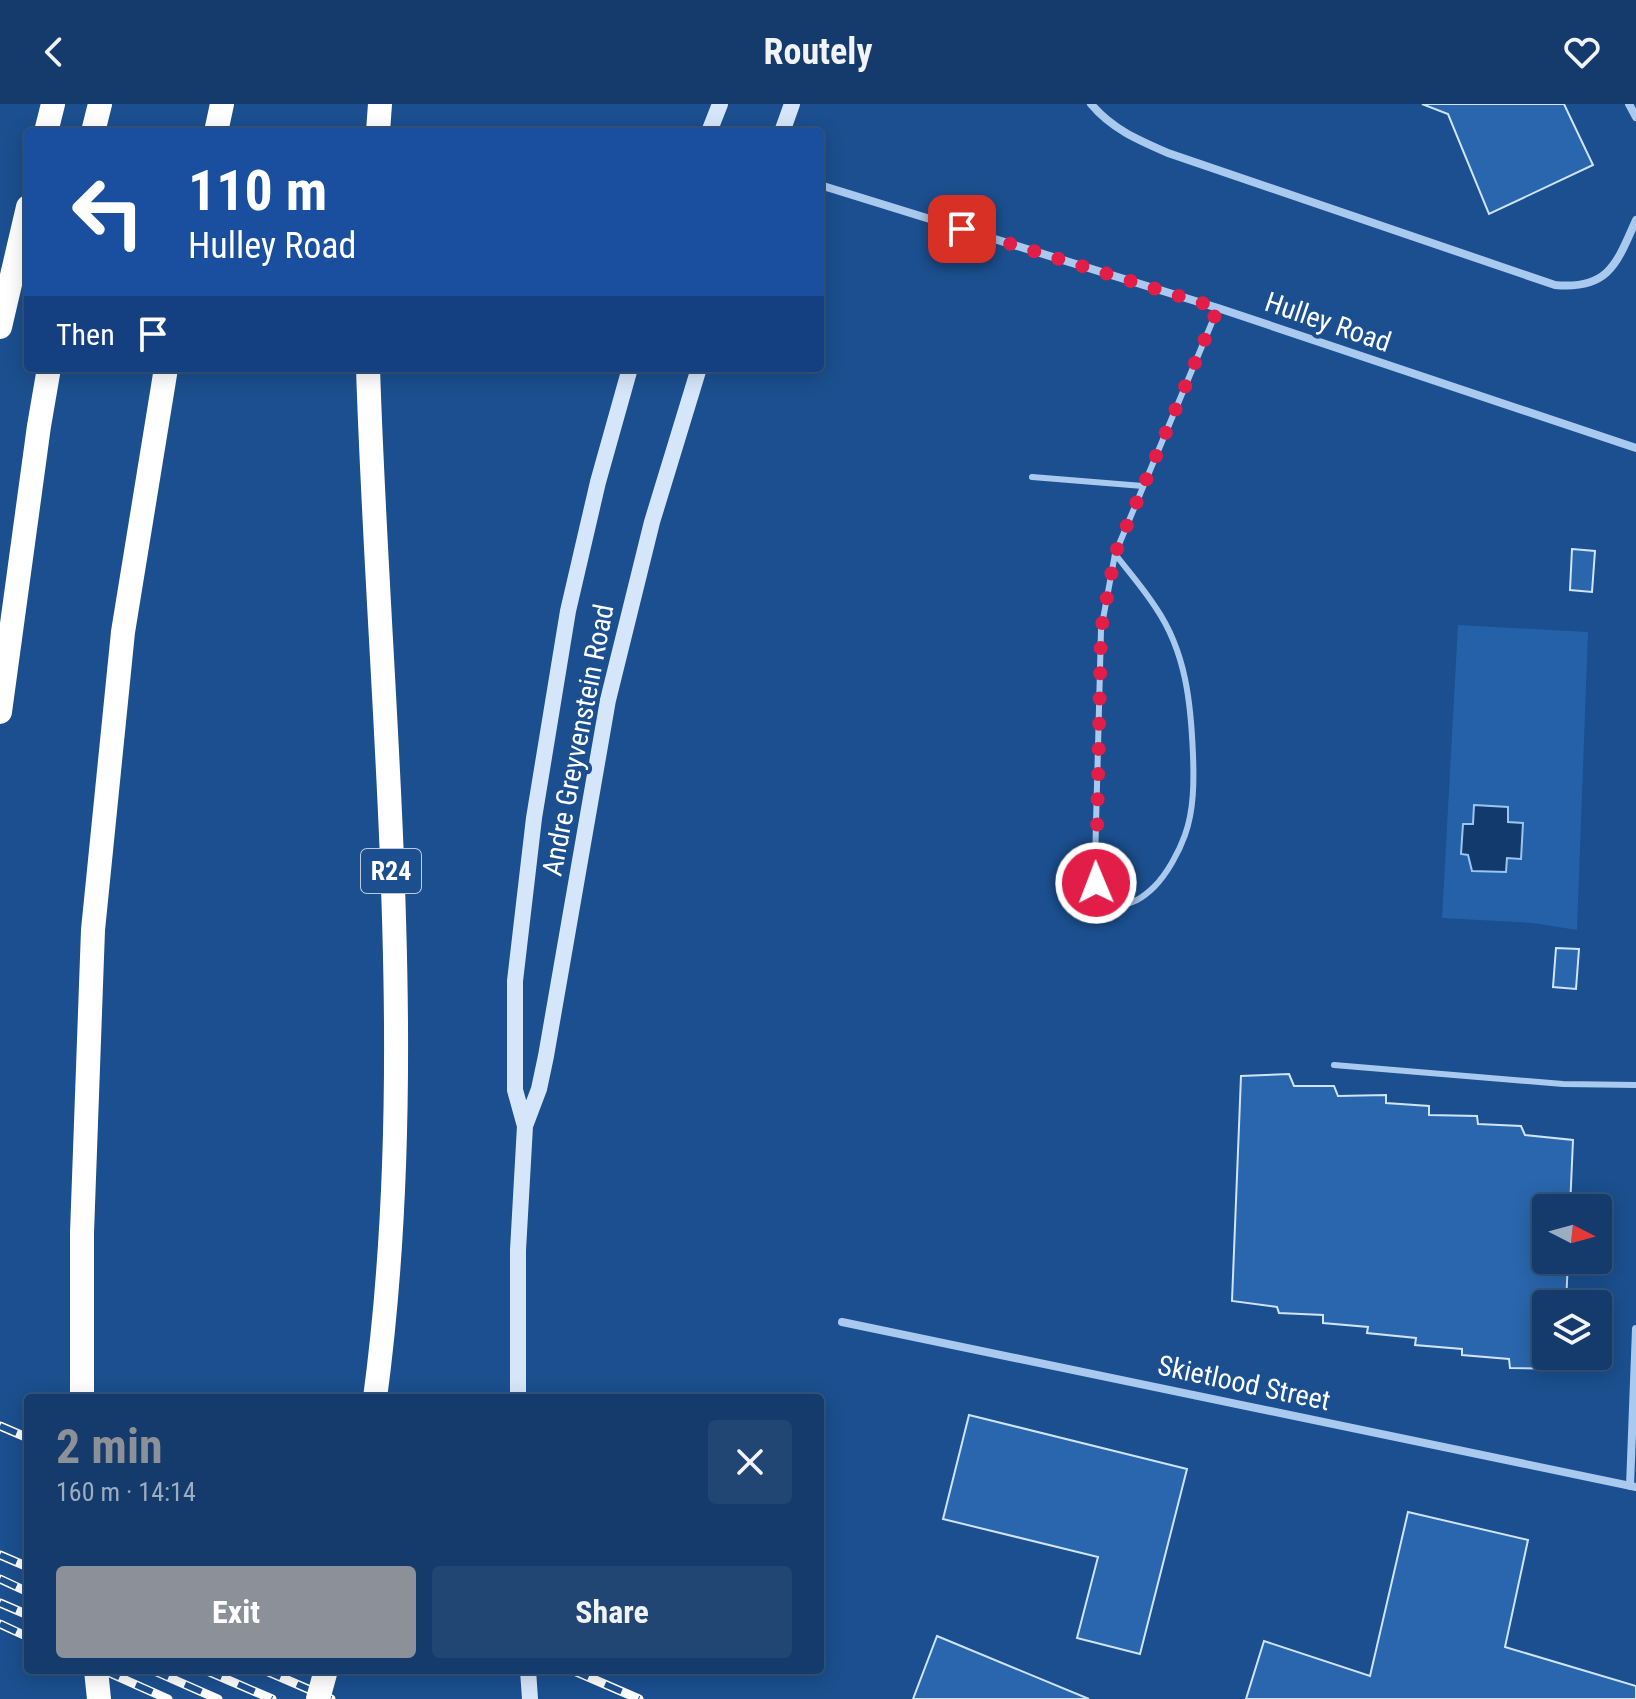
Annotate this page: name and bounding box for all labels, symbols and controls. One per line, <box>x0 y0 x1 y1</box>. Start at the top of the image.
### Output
icon: back <box>32 30 76 74</box>
icon: heart <box>1560 30 1604 74</box>
text: Routely <box>764 31 872 73</box>
text: 110 m <box>188 158 327 224</box>
icon: left <box>56 160 160 264</box>
pin <box>928 195 996 263</box>
icon: arrive <box>940 207 984 251</box>
text: Hulley Road <box>188 225 356 267</box>
street label: Hulley Road <box>1261 285 1395 359</box>
icon: arrive <box>131 312 175 356</box>
text: Then <box>56 317 115 352</box>
street label: Andre Greyvenstein Road <box>535 601 621 879</box>
position arrow <box>1054 841 1138 925</box>
road number: R24 <box>361 849 421 893</box>
north arrow <box>1532 1194 1612 1274</box>
map controls <box>1532 1194 1612 1370</box>
button: layers <box>1532 1290 1612 1370</box>
street label: Skietlood Street <box>1155 1349 1333 1417</box>
text: 2 min <box>56 1418 163 1475</box>
button: close <box>708 1420 792 1504</box>
text: 160 m · 14:14 <box>56 1477 196 1507</box>
button: Exit <box>56 1566 416 1658</box>
button: Share <box>432 1566 792 1658</box>

